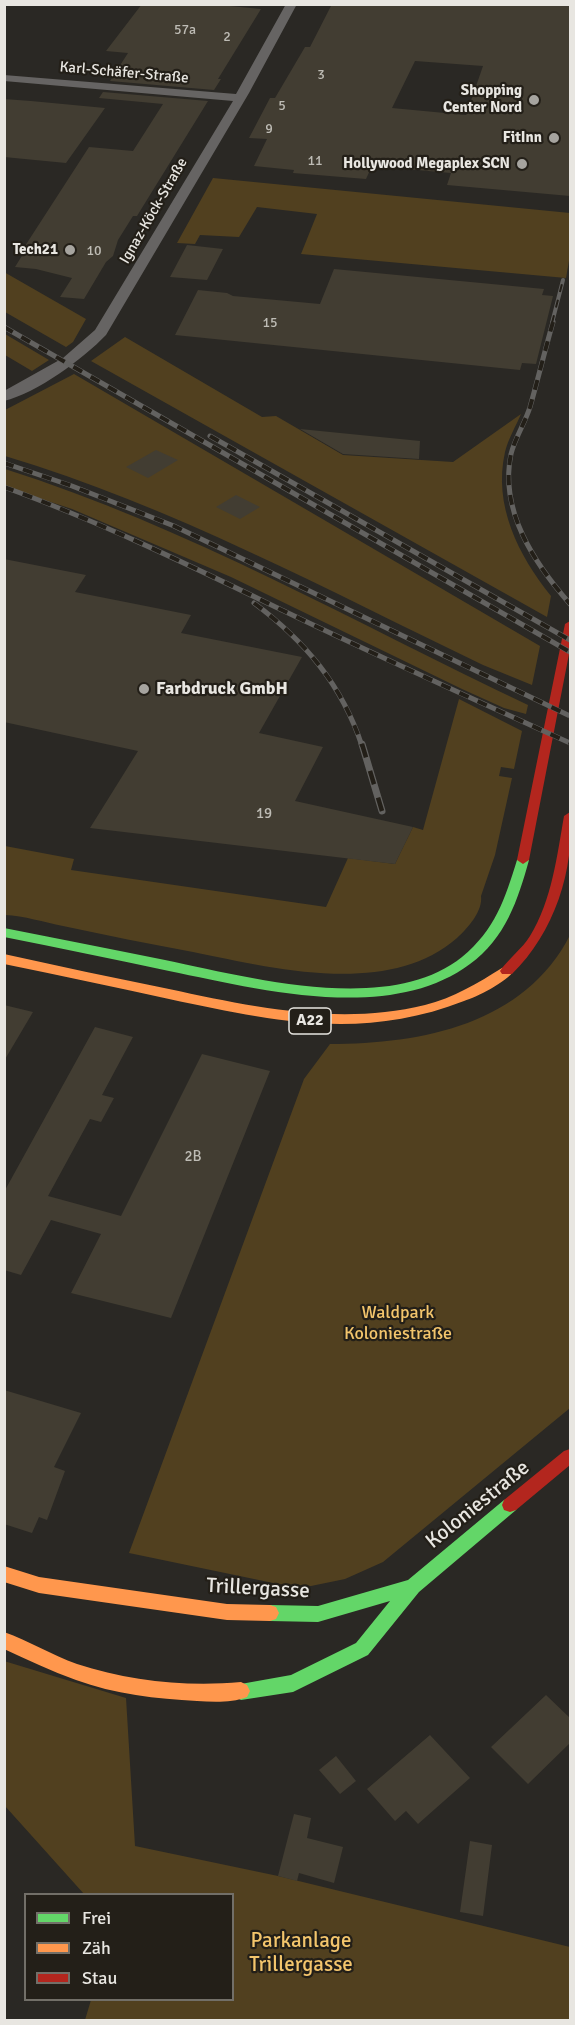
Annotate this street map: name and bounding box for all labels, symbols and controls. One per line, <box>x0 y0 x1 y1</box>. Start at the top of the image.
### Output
house number: 57a <box>174 22 196 38</box>
house number: 2 <box>223 29 231 45</box>
street label: Karl-Schäfer-Straße <box>59 58 189 88</box>
house number: 3 <box>317 67 325 83</box>
place label: Shopping Center Nord <box>443 82 522 117</box>
marker: Shopping Center Nord <box>527 93 541 107</box>
house number: 5 <box>278 98 286 114</box>
house number: 9 <box>265 121 273 137</box>
place label: FitInn <box>503 129 542 147</box>
marker: FitInn <box>547 131 561 145</box>
house number: 11 <box>307 153 323 169</box>
street label: Ignaz-Köck-Straße <box>116 155 192 267</box>
place label: Hollywood Megaplex SCN <box>343 155 510 173</box>
marker: Hollywood Megaplex SCN <box>515 157 529 171</box>
place label: Tech21 <box>13 241 58 259</box>
marker: Tech21 <box>63 243 77 257</box>
house number: 10 <box>86 243 102 259</box>
house number: 15 <box>262 315 278 331</box>
place label: Farbdruck GmbH <box>156 678 288 700</box>
marker: Farbdruck GmbH <box>137 682 151 696</box>
house number: 19 <box>256 805 272 823</box>
road number: A22 <box>289 1008 331 1034</box>
house number: 2B <box>184 1148 202 1166</box>
park label: Waldpark Koloniestraße <box>344 1302 452 1344</box>
street label: Koloniestraße <box>421 1456 535 1554</box>
street label: Trillergasse <box>206 1574 310 1604</box>
legend <box>24 1893 234 2001</box>
text: Frei <box>82 1907 111 1929</box>
park label: Parkanlage Trillergasse <box>249 1928 353 1978</box>
text: Zäh <box>82 1937 111 1959</box>
text: Stau <box>82 1967 117 1989</box>

